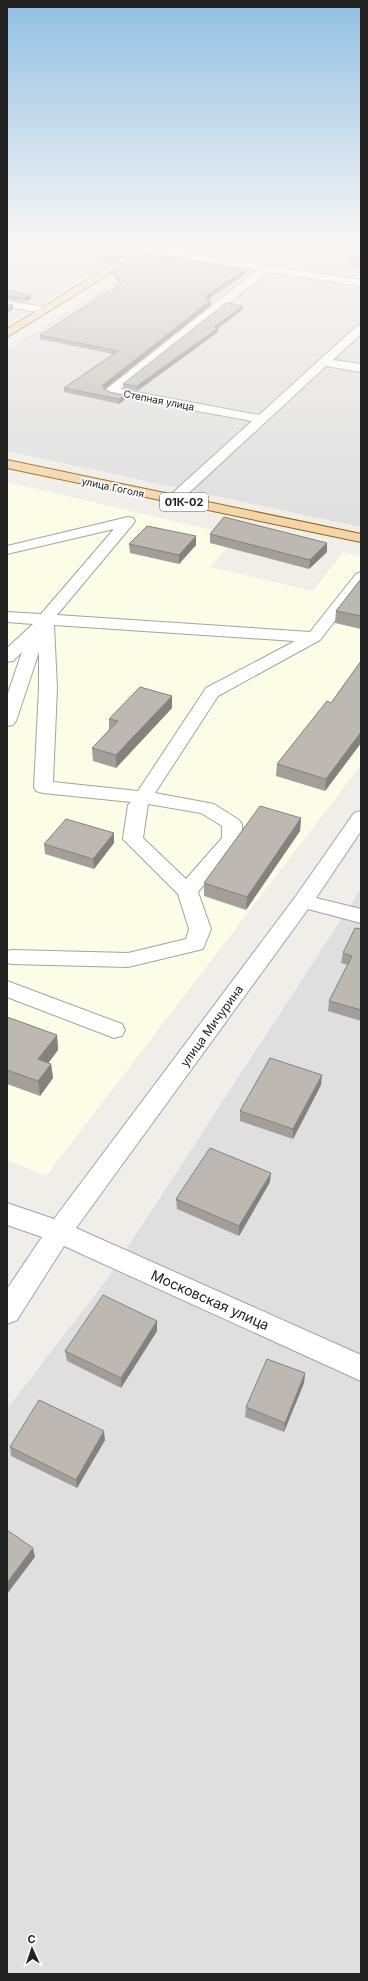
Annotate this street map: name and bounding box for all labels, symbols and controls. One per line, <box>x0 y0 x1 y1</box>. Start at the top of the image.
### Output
street label: Степная улица <box>123 387 195 413</box>
street label: улица Гоголя <box>81 475 145 499</box>
road number: 01К-02 <box>160 493 208 511</box>
street label: улица Мичурина <box>177 982 246 1069</box>
street label: Московская улица <box>148 1266 272 1333</box>
north arrow <box>12 1929 52 1969</box>
text: С <box>27 1932 36 1946</box>

